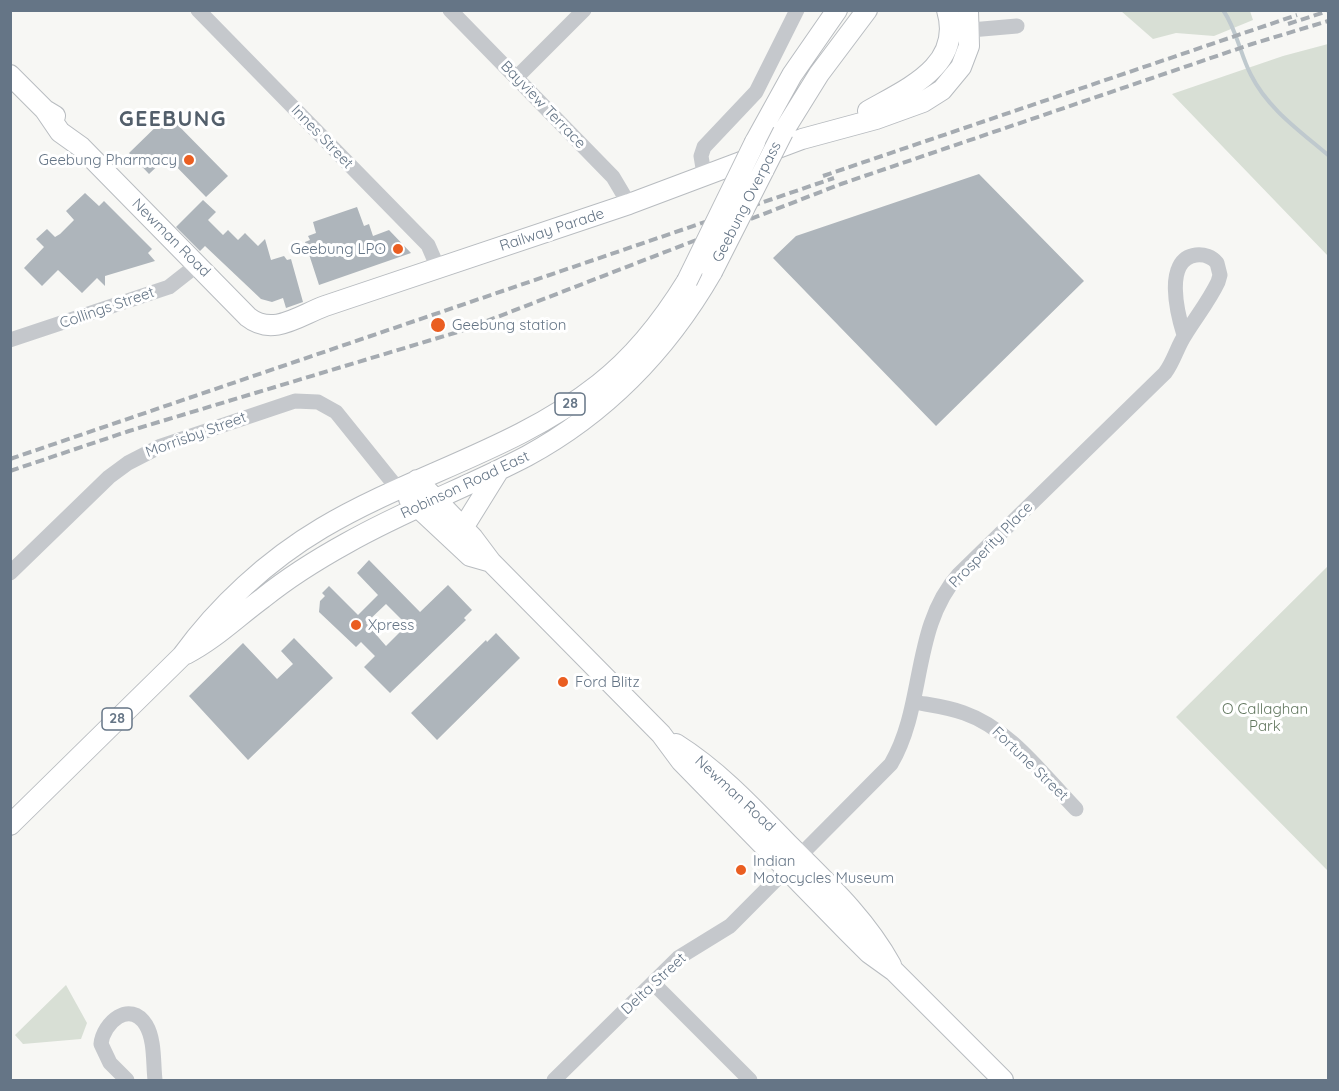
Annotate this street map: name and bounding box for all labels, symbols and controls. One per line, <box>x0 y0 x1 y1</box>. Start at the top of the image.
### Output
street label: Bayview Terrace <box>497 57 589 153</box>
street label: Innes Street <box>287 101 357 173</box>
district label: GEEBUNG <box>119 107 227 133</box>
street label: Geebung Overpass <box>709 139 785 265</box>
place label: Geebung Pharmacy <box>38 151 177 169</box>
marker: Geebung Pharmacy <box>182 153 196 167</box>
street label: Newman Road <box>128 195 214 281</box>
street label: Railway Parade <box>497 205 607 255</box>
place label: Geebung LPO <box>290 240 386 258</box>
marker: Geebung LPO <box>391 242 405 256</box>
street label: Collings Street <box>57 283 157 333</box>
marker: Geebung station <box>429 316 447 334</box>
place label: Geebung station <box>452 316 566 334</box>
road number: 28 <box>555 393 585 415</box>
street label: Morrisby Street <box>143 408 249 462</box>
street label: Robinson Road East <box>398 447 532 523</box>
street label: Prosperity Place <box>945 498 1037 592</box>
place label: Xpress <box>368 616 414 634</box>
marker: Xpress <box>349 618 363 632</box>
place label: Ford Blitz <box>575 673 640 691</box>
marker: Ford Blitz <box>556 675 570 689</box>
park label: O Callaghan Park <box>1222 700 1308 735</box>
road number: 28 <box>102 708 132 730</box>
street label: Fortune Street <box>988 723 1072 805</box>
street label: Newman Road <box>691 752 779 836</box>
place label: Indian Motocycles Museum <box>753 852 894 887</box>
marker: Indian Motocycles Museum <box>734 863 748 877</box>
street label: Delta Street <box>618 949 690 1019</box>

